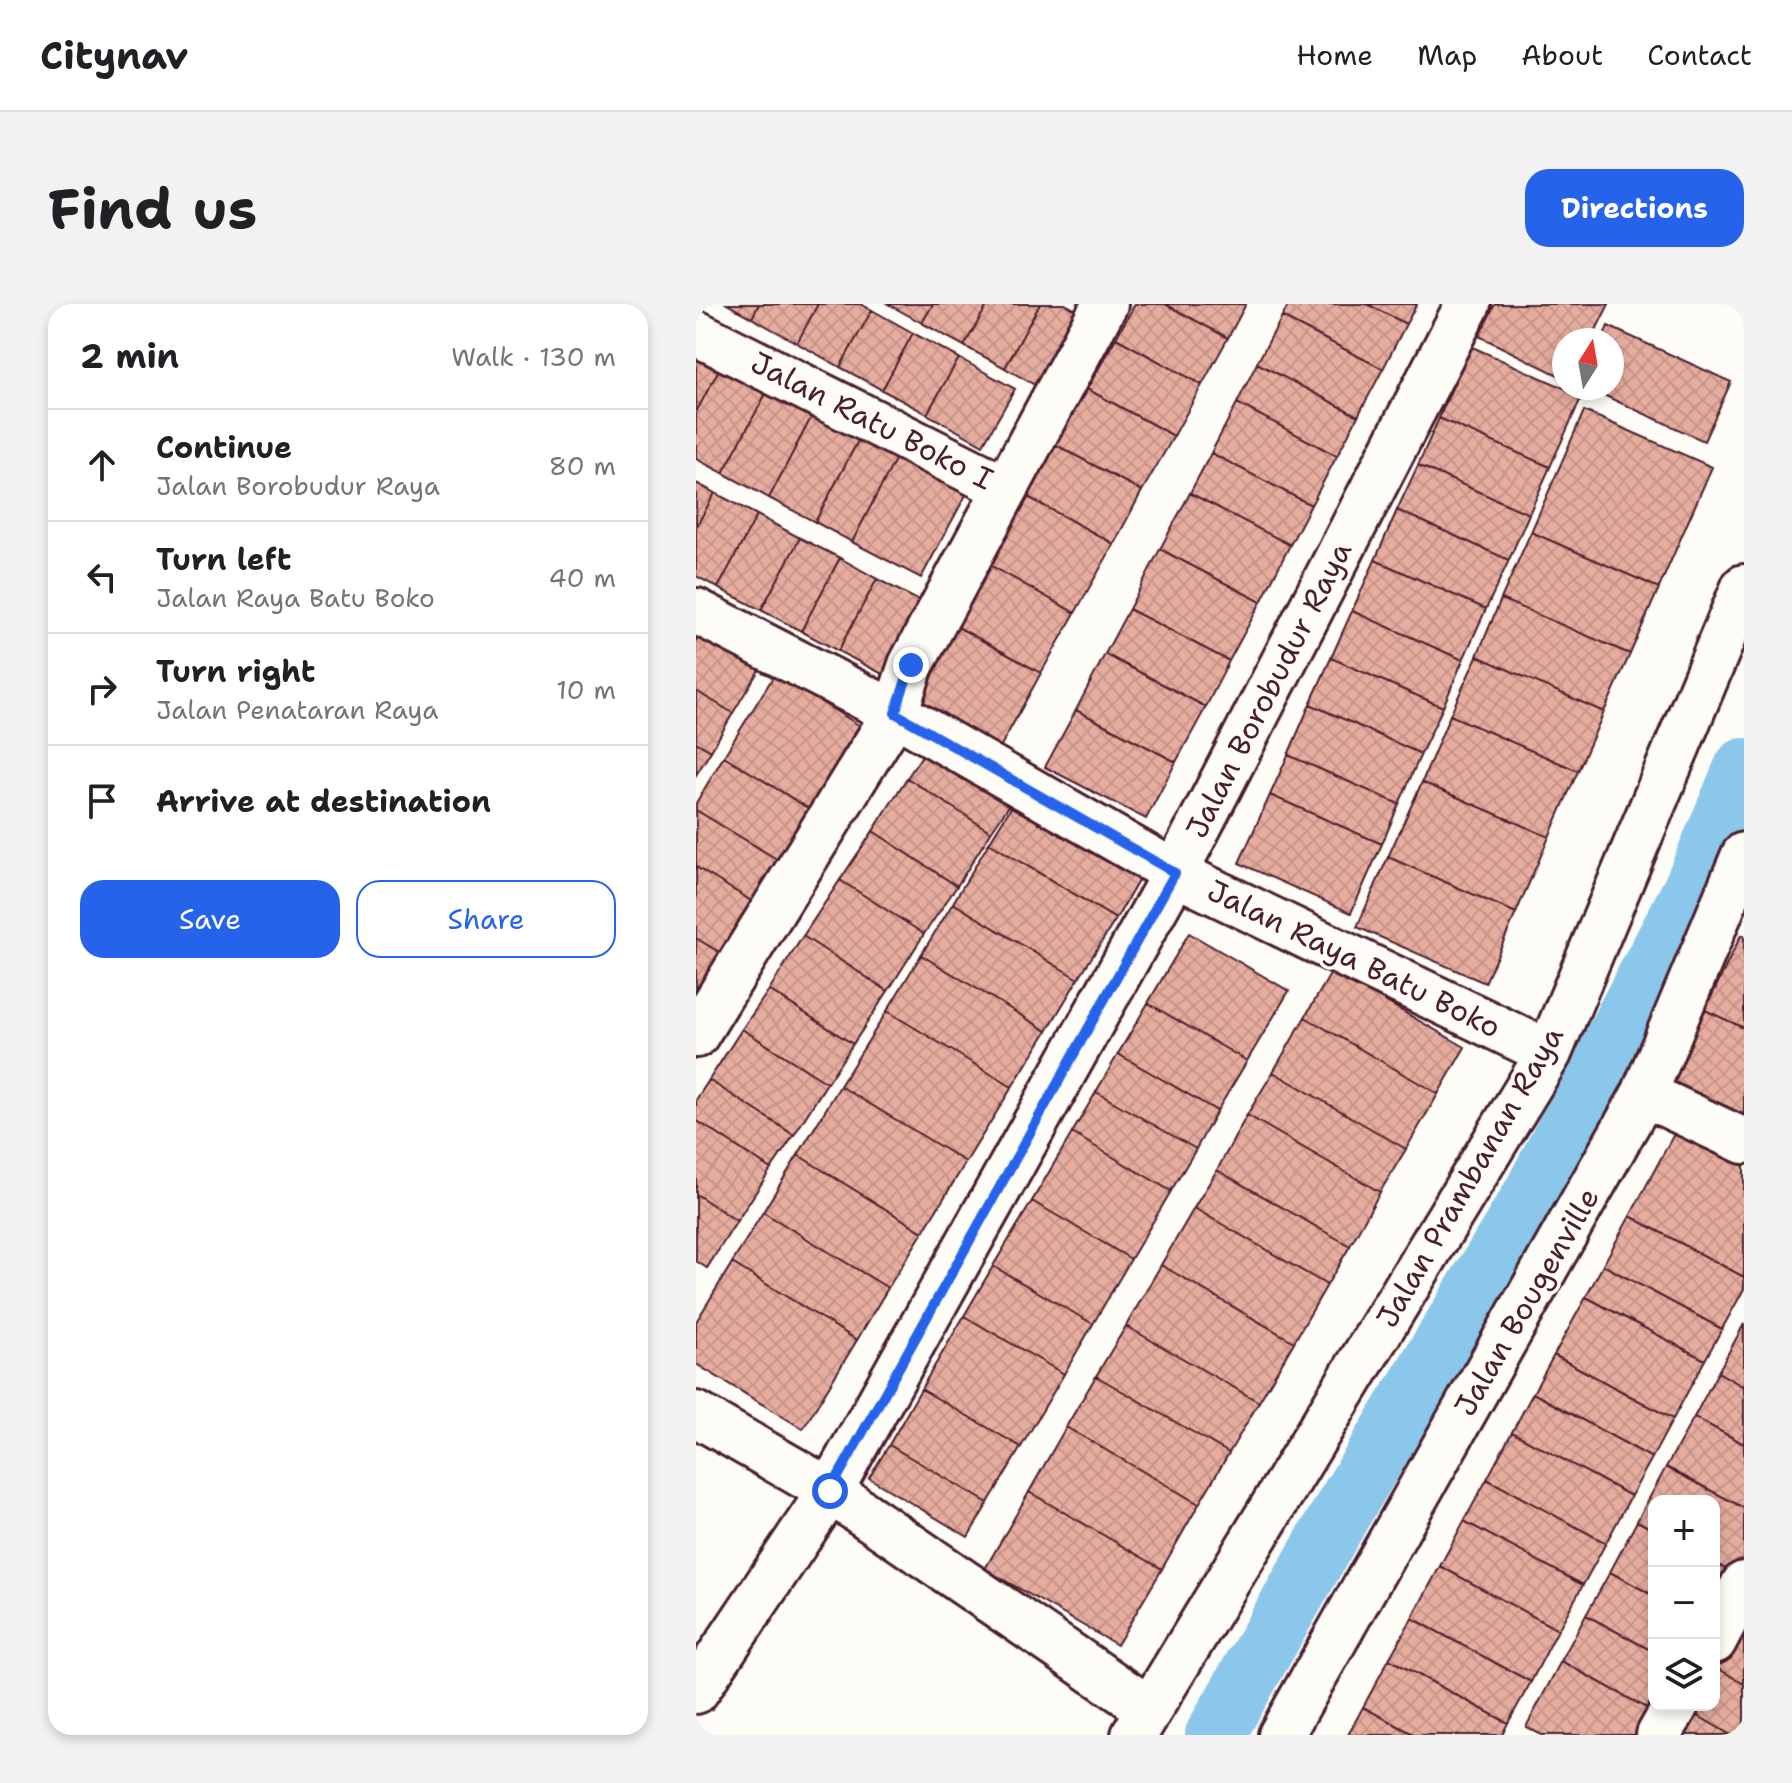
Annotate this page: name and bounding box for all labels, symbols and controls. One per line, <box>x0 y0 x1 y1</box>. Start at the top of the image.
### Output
text: Citynav <box>40 30 188 81</box>
text: Home <box>1296 36 1373 74</box>
text: Map <box>1417 36 1477 74</box>
text: About <box>1521 36 1603 74</box>
text: Contact <box>1647 36 1752 74</box>
button: Directions <box>1525 169 1744 247</box>
text: Find us <box>48 171 257 246</box>
north arrow <box>1552 328 1624 400</box>
text: 2 min <box>80 333 179 379</box>
text: Walk · 130 m <box>451 339 616 374</box>
street label: Jalan Ratu Boko I <box>744 342 1000 499</box>
text: Continue <box>156 427 292 468</box>
icon: ahead <box>80 443 124 487</box>
text: 80 m <box>549 448 616 483</box>
text: Jalan Borobudur Raya <box>156 468 440 503</box>
street label: Jalan Borobudur Raya <box>1176 534 1361 845</box>
text: Turn left <box>156 539 291 580</box>
icon: left <box>80 555 124 599</box>
text: 40 m <box>549 560 616 595</box>
text: Jalan Raya Batu Boko <box>156 580 435 615</box>
route end <box>893 647 929 683</box>
text: Turn right <box>156 651 315 692</box>
icon: right <box>80 667 124 711</box>
text: 10 m <box>556 672 616 707</box>
text: Jalan Penataran Raya <box>156 692 438 727</box>
icon: arrive <box>80 779 124 823</box>
text: Arrive at destination <box>156 781 491 822</box>
street label: Jalan Raya Batu Boko <box>1201 870 1508 1047</box>
button: Save <box>80 880 340 958</box>
button: Share <box>356 880 616 958</box>
street label: Jalan Prambanan Raya <box>1366 1018 1573 1335</box>
street label: Jalan Bougenville <box>1444 1180 1609 1423</box>
route start <box>812 1473 848 1509</box>
map controls <box>1648 1495 1720 1711</box>
button: + <box>1648 1495 1720 1567</box>
button: − <box>1648 1567 1720 1639</box>
button: layers <box>1648 1639 1720 1711</box>

